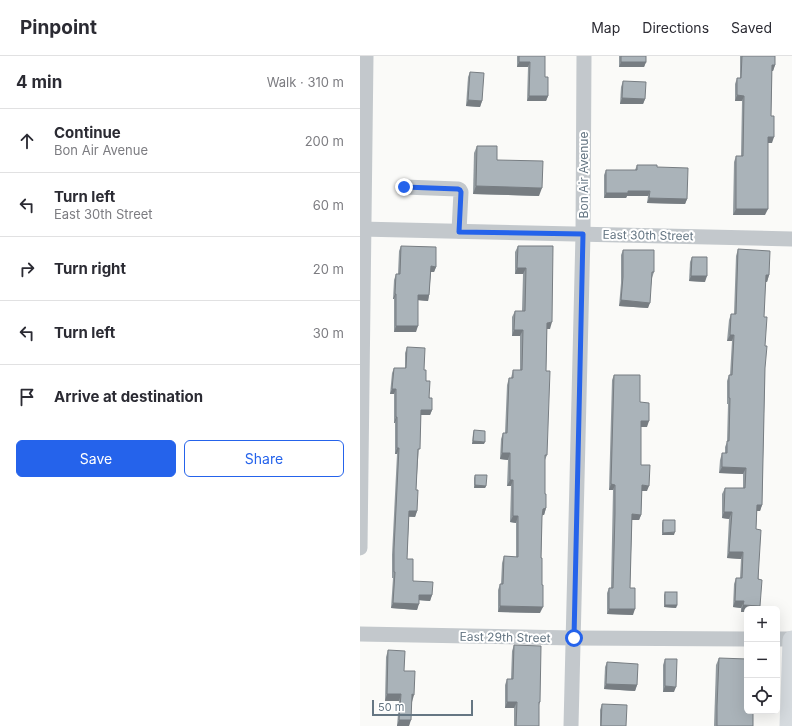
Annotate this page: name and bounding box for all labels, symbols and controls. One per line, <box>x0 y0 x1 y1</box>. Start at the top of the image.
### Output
text: Pinpoint <box>20 16 97 39</box>
text: Map <box>591 19 620 36</box>
text: Directions <box>642 19 709 36</box>
text: Saved <box>731 19 772 36</box>
text: 4 min <box>16 72 62 92</box>
text: Walk · 310 m <box>267 74 344 90</box>
text: Continue <box>54 123 121 142</box>
icon: ahead <box>16 130 38 152</box>
street label: Bon Air Avenue <box>576 132 591 218</box>
text: 200 m <box>305 133 344 149</box>
text: Bon Air Avenue <box>54 142 148 158</box>
route end <box>395 178 413 196</box>
text: Turn left <box>54 187 115 206</box>
icon: left <box>16 194 38 216</box>
text: 60 m <box>313 197 344 213</box>
text: East 30th Street <box>54 206 153 222</box>
street label: East 30th Street <box>602 227 694 243</box>
icon: right <box>16 258 38 280</box>
text: Turn right <box>54 259 126 278</box>
text: 20 m <box>313 261 344 277</box>
icon: left <box>16 322 38 344</box>
text: Turn left <box>54 323 115 342</box>
text: 30 m <box>313 325 344 341</box>
icon: arrive <box>16 386 38 408</box>
text: Arrive at destination <box>54 387 203 406</box>
button: Save <box>16 440 176 477</box>
button: Share <box>184 440 344 477</box>
map controls <box>744 606 780 714</box>
button: + <box>744 606 780 642</box>
street label: East 29th Street <box>459 629 551 645</box>
route start <box>565 629 583 647</box>
button: − <box>744 642 780 678</box>
button: locate <box>744 678 780 714</box>
scale bar <box>372 698 473 717</box>
text: 50 m <box>378 700 404 714</box>

